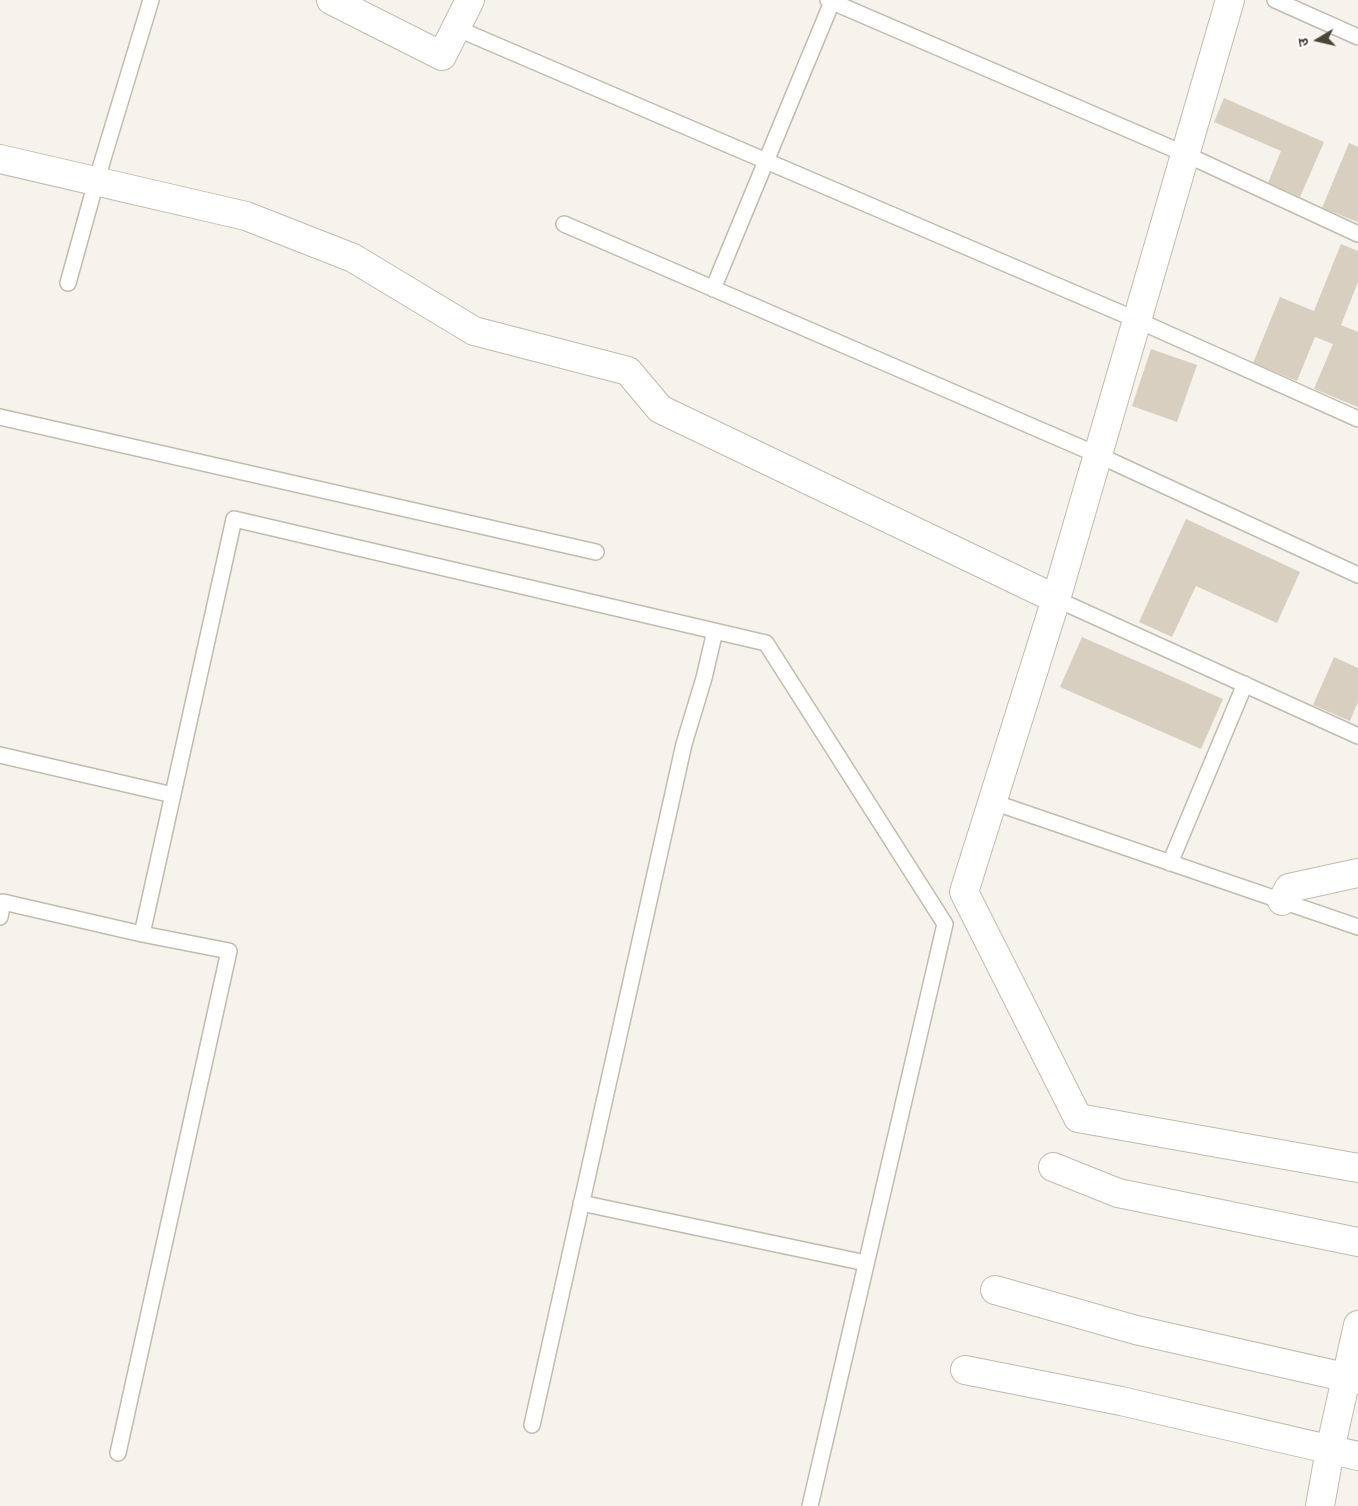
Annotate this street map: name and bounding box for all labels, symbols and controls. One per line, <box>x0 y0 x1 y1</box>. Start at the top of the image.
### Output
north arrow <box>1293 15 1343 65</box>
text: उ <box>1295 37 1312 48</box>

